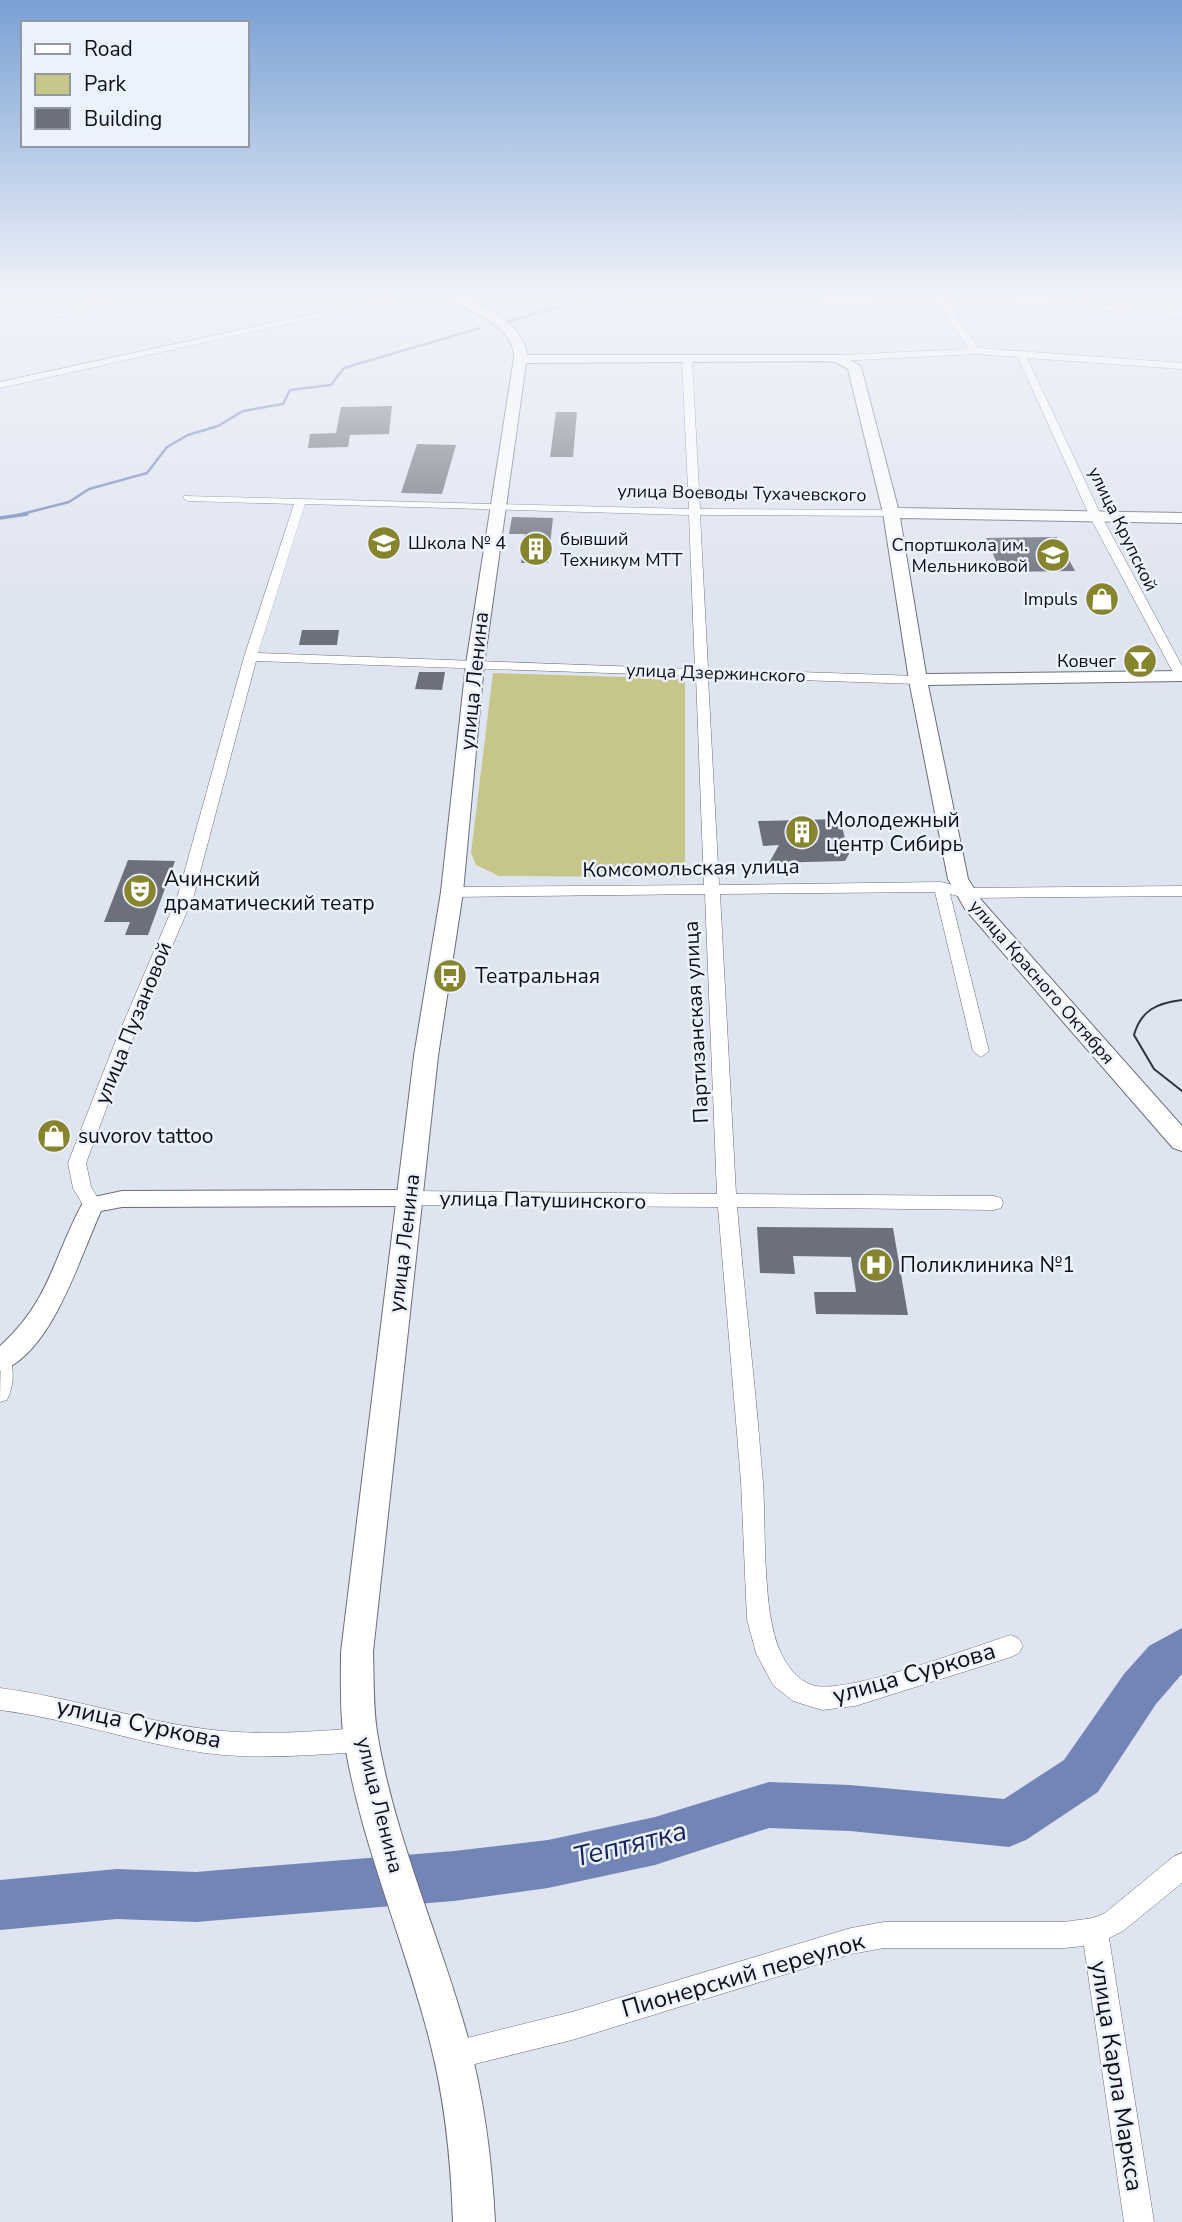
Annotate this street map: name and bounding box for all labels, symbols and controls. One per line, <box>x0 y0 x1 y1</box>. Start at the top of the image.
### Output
legend <box>21 21 248 147</box>
text: Road <box>84 35 133 63</box>
text: Park <box>84 70 126 98</box>
text: Building <box>84 105 162 133</box>
street label: улица Крупской <box>1083 463 1163 595</box>
street label: улица Воеводы Тухачевского <box>617 479 867 507</box>
school or university icon: Школа № 4 <box>365 524 403 562</box>
place label: бывший Техникум МТТ <box>560 527 683 572</box>
building icon: бывший Техникум МТТ <box>517 530 555 568</box>
place label: Школа № 4 <box>408 531 506 555</box>
place label: Спортшкола им. Мельниковой <box>892 533 1028 578</box>
school or university icon: Спортшкола им. Мельниковой <box>1034 536 1072 574</box>
shop icon: Impuls <box>1083 580 1121 618</box>
place label: Impuls <box>1023 587 1078 611</box>
street label: улица Ленина <box>453 610 495 752</box>
bar icon: Ковчег <box>1121 642 1159 680</box>
place label: Ковчег <box>1057 649 1116 673</box>
street label: улица Дзержинского <box>626 658 806 688</box>
place label: Молодежный центр Сибирь <box>826 806 964 858</box>
building icon: Молодежный центр Сибирь <box>783 813 821 851</box>
street label: Комсомольская улица <box>582 852 800 884</box>
place label: Ачинский драматический театр <box>164 865 375 917</box>
theatre icon: Ачинский драматический театр <box>121 872 159 910</box>
street label: улица Красного Октября <box>964 895 1120 1069</box>
street label: Партизанская улица <box>677 920 715 1124</box>
street label: улица Пузановой <box>88 938 178 1108</box>
bus stop icon: Театральная <box>431 957 469 995</box>
place label: Театральная <box>475 962 600 990</box>
shop icon: suvorov tattoo <box>35 1117 73 1155</box>
place label: suvorov tattoo <box>78 1122 214 1150</box>
street label: улица Ленина <box>382 1172 426 1314</box>
street label: улица Патушинского <box>439 1184 647 1216</box>
hospital icon: Поликлиника №1 <box>857 1246 895 1284</box>
place label: Поликлиника №1 <box>900 1251 1075 1279</box>
street label: улица Суркова <box>829 1634 999 1712</box>
street label: улица Суркова <box>54 1690 224 1756</box>
street label: улица Ленина <box>350 1734 410 1876</box>
water label: Тептятка <box>569 1812 691 1876</box>
street label: Пионерский переулок <box>618 1925 869 2025</box>
street label: улица Карла Маркса <box>1083 1958 1151 2194</box>

